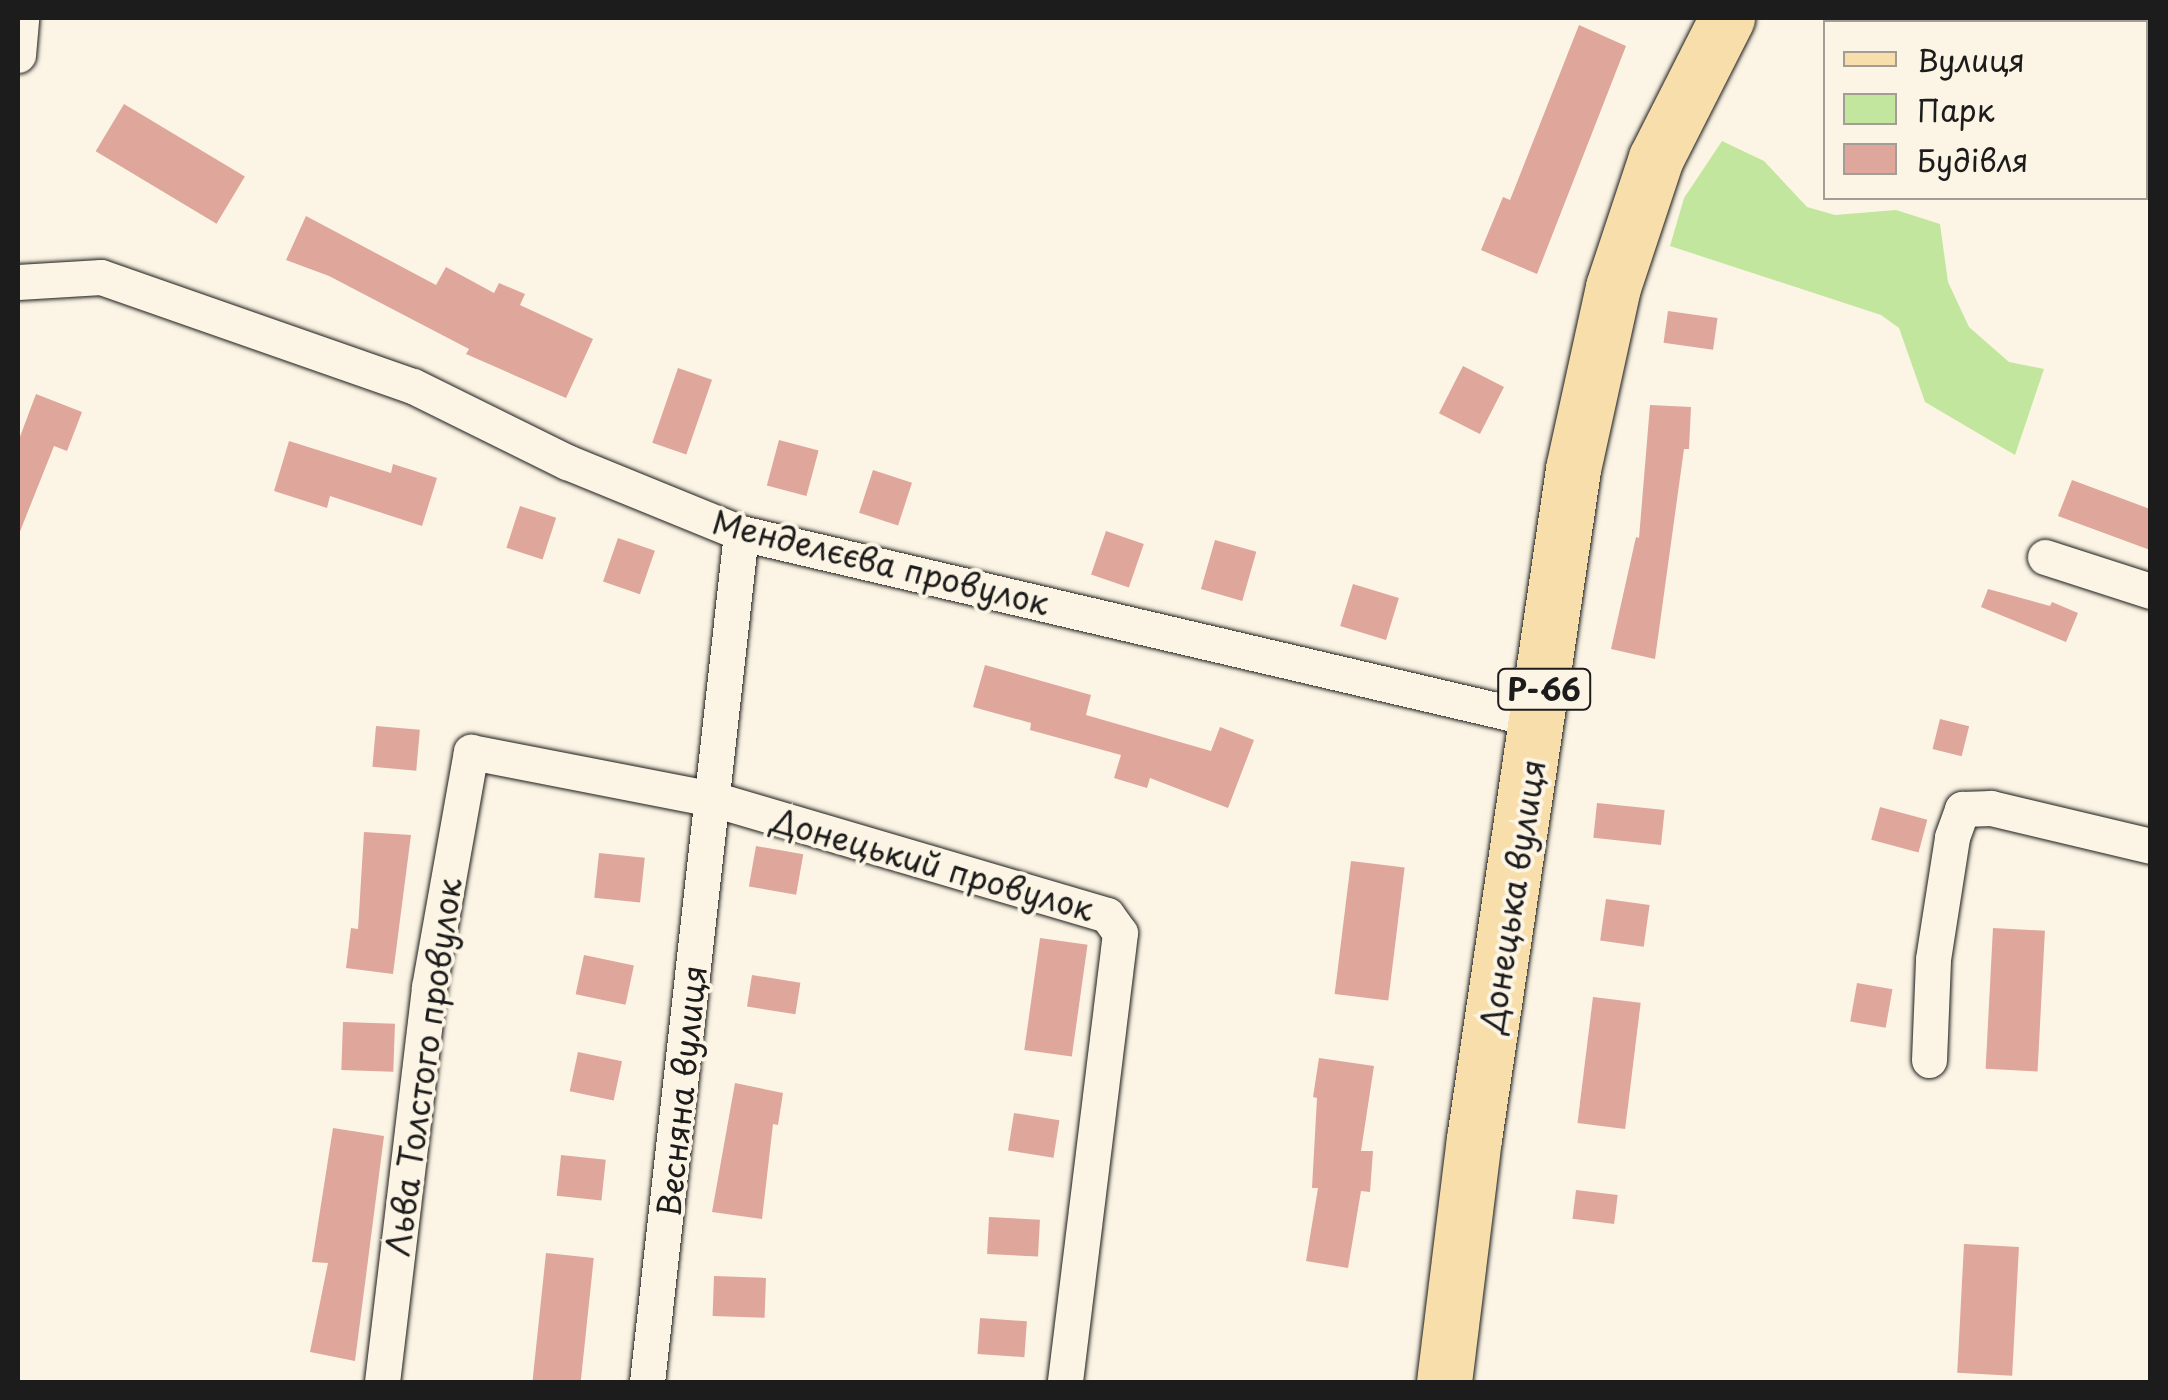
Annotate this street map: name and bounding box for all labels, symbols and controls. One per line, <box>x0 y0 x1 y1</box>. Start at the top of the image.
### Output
legend <box>1823 20 2148 200</box>
text: Вулиця <box>1917 37 2025 82</box>
text: Парк <box>1917 87 1994 132</box>
text: Будівля <box>1917 137 2029 182</box>
street label: Менделєєва провулок <box>707 501 1055 623</box>
road number: Р-66 <box>1496 664 1592 714</box>
street label: Донецька вулиця <box>1471 756 1553 1036</box>
street label: Донецький провулок <box>768 800 1098 928</box>
street label: Льва Толстого провулок <box>377 875 469 1259</box>
street label: Весняна вулиця <box>649 963 713 1219</box>

